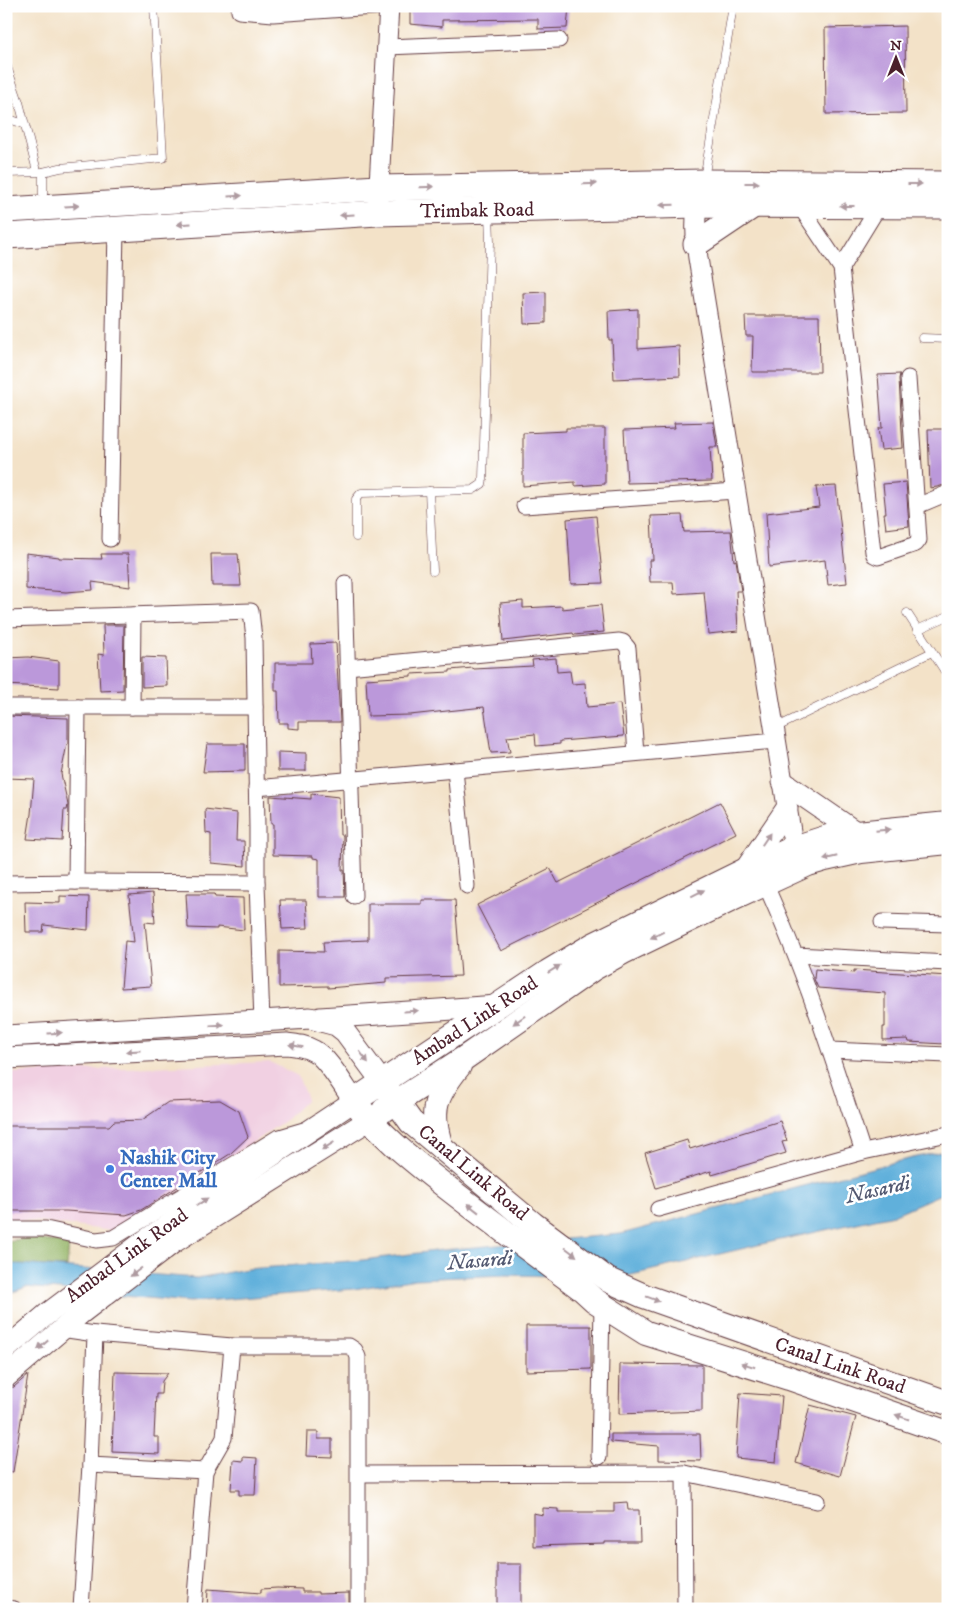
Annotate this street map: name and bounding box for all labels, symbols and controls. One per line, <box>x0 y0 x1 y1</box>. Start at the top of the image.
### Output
north arrow <box>872 32 922 82</box>
text: N <box>890 37 902 55</box>
one-way arrow <box>744 179 760 187</box>
one-way arrow <box>582 180 598 188</box>
one-way arrow <box>907 180 923 188</box>
one-way arrow <box>419 183 435 191</box>
one-way arrow <box>227 192 243 200</box>
street label: Trimbak Road <box>420 198 534 224</box>
one-way arrow <box>65 201 81 209</box>
one-way arrow <box>658 202 674 210</box>
one-way arrow <box>838 202 854 210</box>
one-way arrow <box>338 211 354 219</box>
one-way arrow <box>176 221 192 229</box>
one-way arrow <box>875 826 891 834</box>
one-way arrow <box>761 832 771 846</box>
one-way arrow <box>823 854 838 862</box>
one-way arrow <box>691 889 705 897</box>
one-way arrow <box>650 931 665 939</box>
one-way arrow <box>548 964 561 973</box>
street label: Ambad Link Road <box>407 971 543 1071</box>
one-way arrow <box>403 1007 419 1015</box>
one-way arrow <box>512 1015 526 1025</box>
one-way arrow <box>209 1020 225 1028</box>
one-way arrow <box>47 1029 63 1037</box>
one-way arrow <box>287 1041 303 1049</box>
one-way arrow <box>125 1048 141 1056</box>
one-way arrow <box>358 1050 369 1063</box>
street label: Canal Link Road <box>413 1119 533 1227</box>
one-way arrow <box>321 1141 334 1151</box>
place label: Nashik City Center Mall <box>120 1146 218 1194</box>
marker: Nashik City Center Mall <box>104 1163 116 1175</box>
water label: Nasardi <box>842 1170 914 1210</box>
one-way arrow <box>195 1198 208 1207</box>
street label: Ambad Link Road <box>61 1203 193 1309</box>
one-way arrow <box>466 1203 480 1213</box>
water label: Nasardi <box>445 1245 515 1277</box>
one-way arrow <box>564 1247 578 1257</box>
one-way arrow <box>130 1266 143 1277</box>
one-way arrow <box>646 1295 661 1303</box>
street label: Canal Link Road <box>771 1332 909 1400</box>
one-way arrow <box>36 1340 49 1351</box>
one-way arrow <box>740 1361 755 1368</box>
one-way arrow <box>894 1413 909 1420</box>

